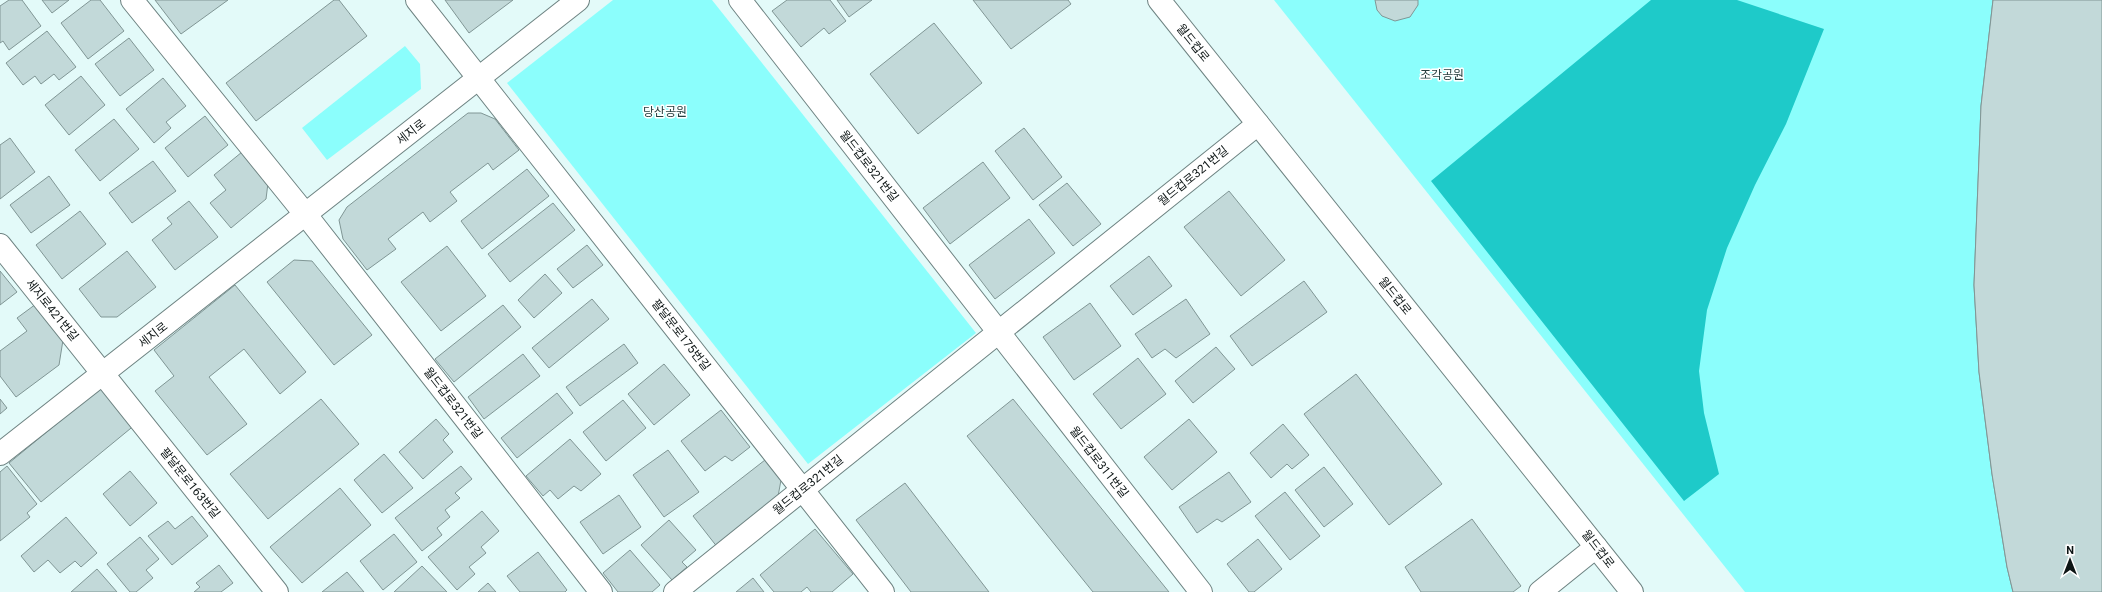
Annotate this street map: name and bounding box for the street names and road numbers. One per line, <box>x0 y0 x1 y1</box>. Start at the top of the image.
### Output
street label: 월드컵로 <box>1174 21 1212 65</box>
street label: 세지로 <box>394 116 428 148</box>
street label: 월드컵로321번길 <box>837 128 901 204</box>
street label: 월드컵로321번길 <box>1155 143 1231 209</box>
street label: 월드컵로 <box>1376 274 1414 318</box>
street label: 세지로421번길 <box>23 276 81 344</box>
street label: 팔달문로175번길 <box>649 297 713 373</box>
street label: 세지로 <box>136 319 170 351</box>
street label: 월드컵로321번길 <box>421 365 485 441</box>
street label: 월드컵로311번길 <box>1067 424 1131 500</box>
street label: 팔달문로163번길 <box>157 445 223 521</box>
street label: 월드컵로321번길 <box>770 452 846 518</box>
street label: 월드컵로 <box>1579 527 1617 571</box>

